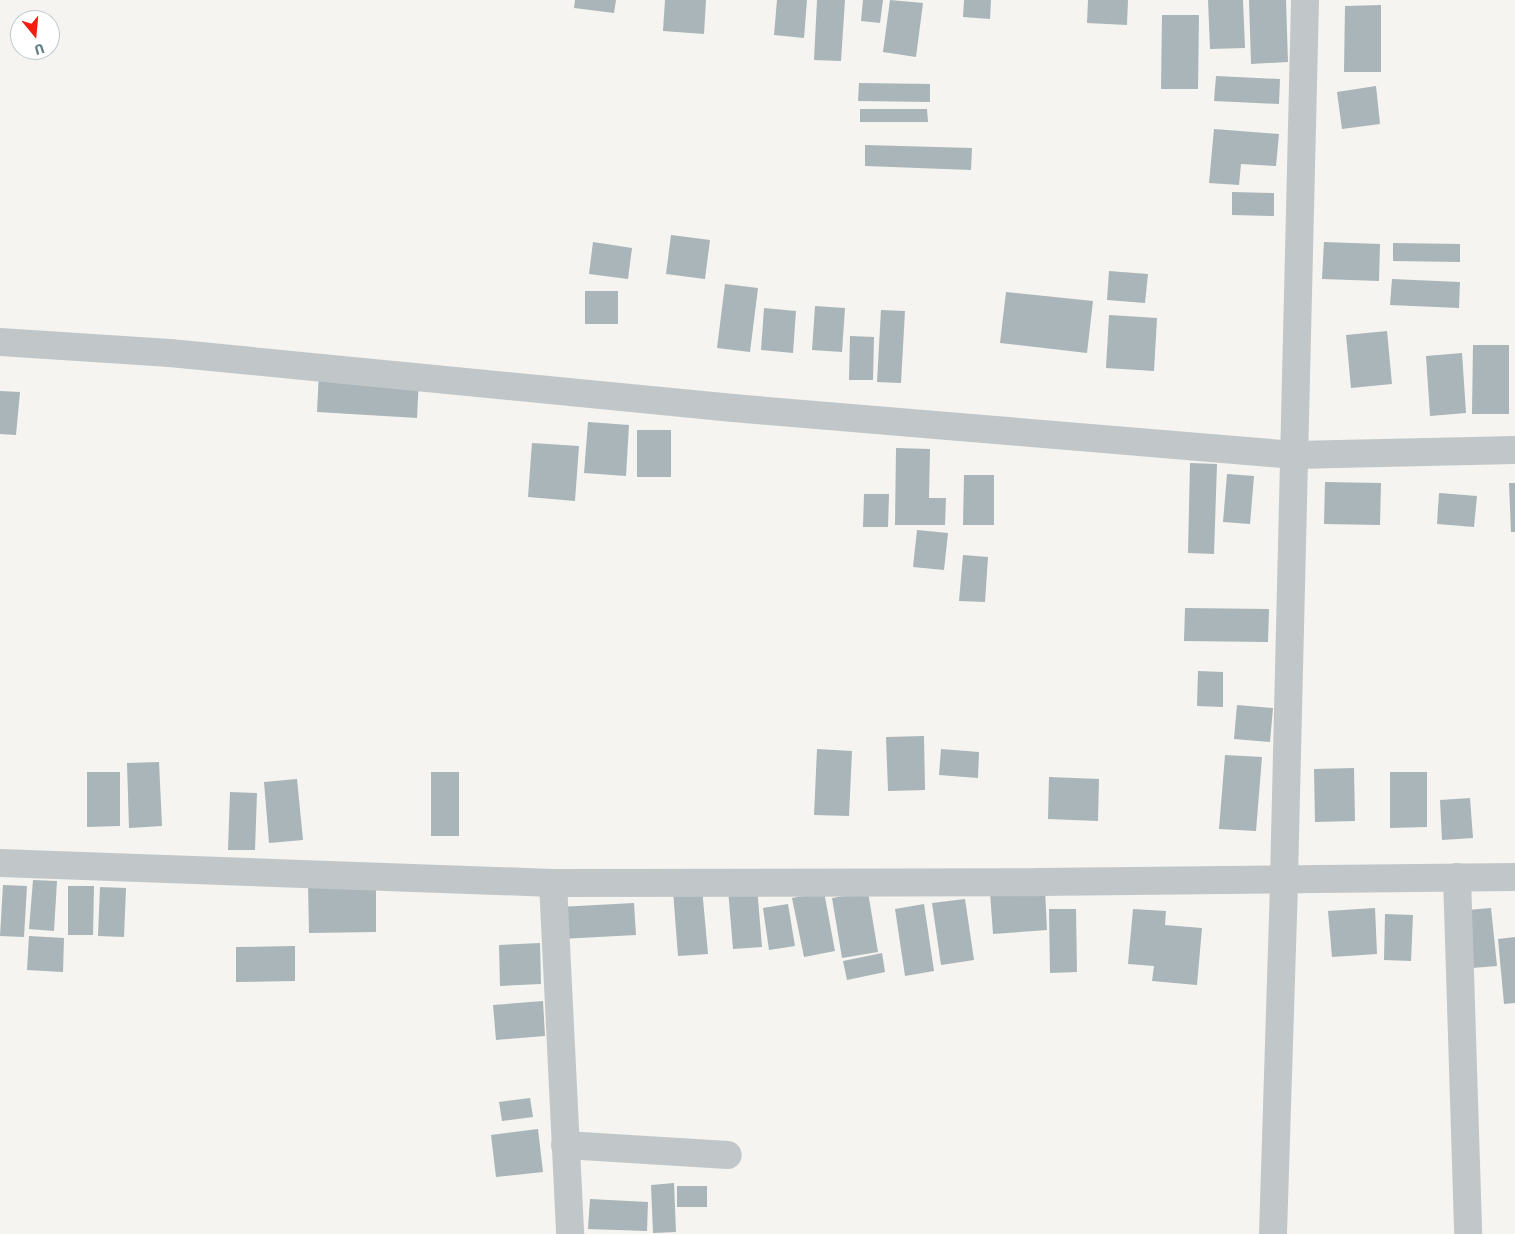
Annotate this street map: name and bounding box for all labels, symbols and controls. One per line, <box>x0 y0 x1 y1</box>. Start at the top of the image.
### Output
north arrow <box>10 10 60 60</box>
text: U <box>32 39 46 58</box>

